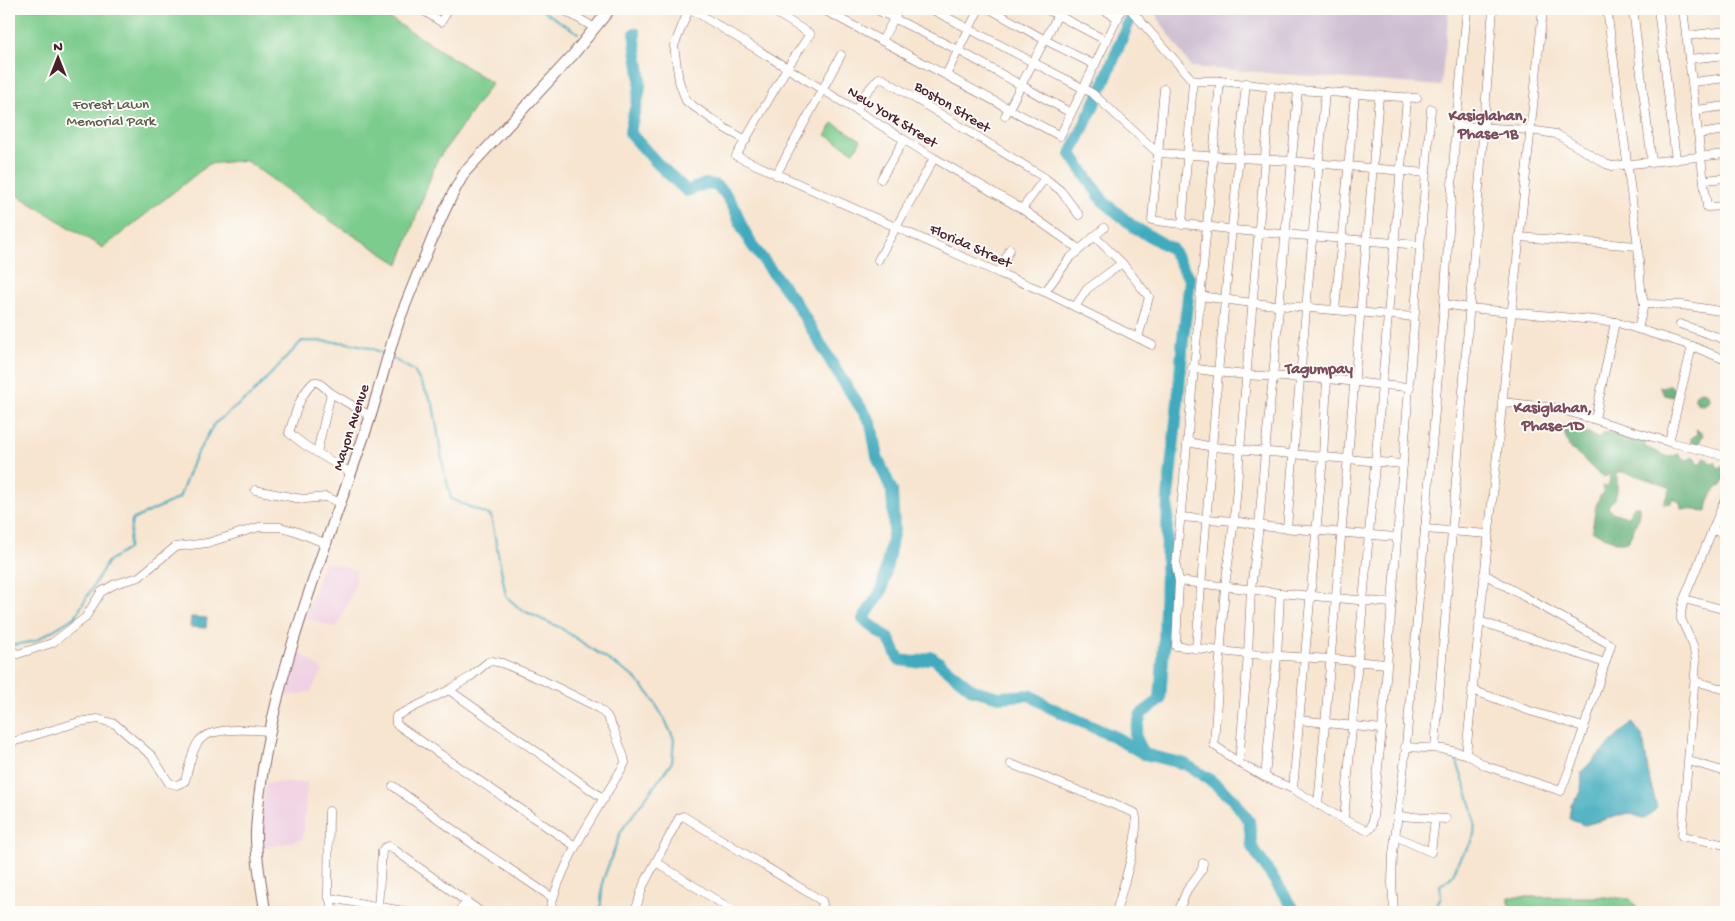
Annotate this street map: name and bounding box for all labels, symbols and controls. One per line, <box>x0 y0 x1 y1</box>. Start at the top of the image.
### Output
north arrow <box>32 32 82 82</box>
text: N <box>53 39 63 56</box>
street label: Boston Street <box>910 77 995 138</box>
street label: New York Street <box>843 83 942 154</box>
park label: Forest Lawn Memorial Park <box>67 96 157 131</box>
district label: Kasiglahan, Phase-1B <box>1448 108 1527 145</box>
street label: Florida Street <box>925 220 1016 274</box>
district label: Tagumpay <box>1283 361 1353 380</box>
street label: Mayon Avenue <box>329 382 374 473</box>
district label: Kasiglahan, Phase-1D <box>1513 400 1592 437</box>

